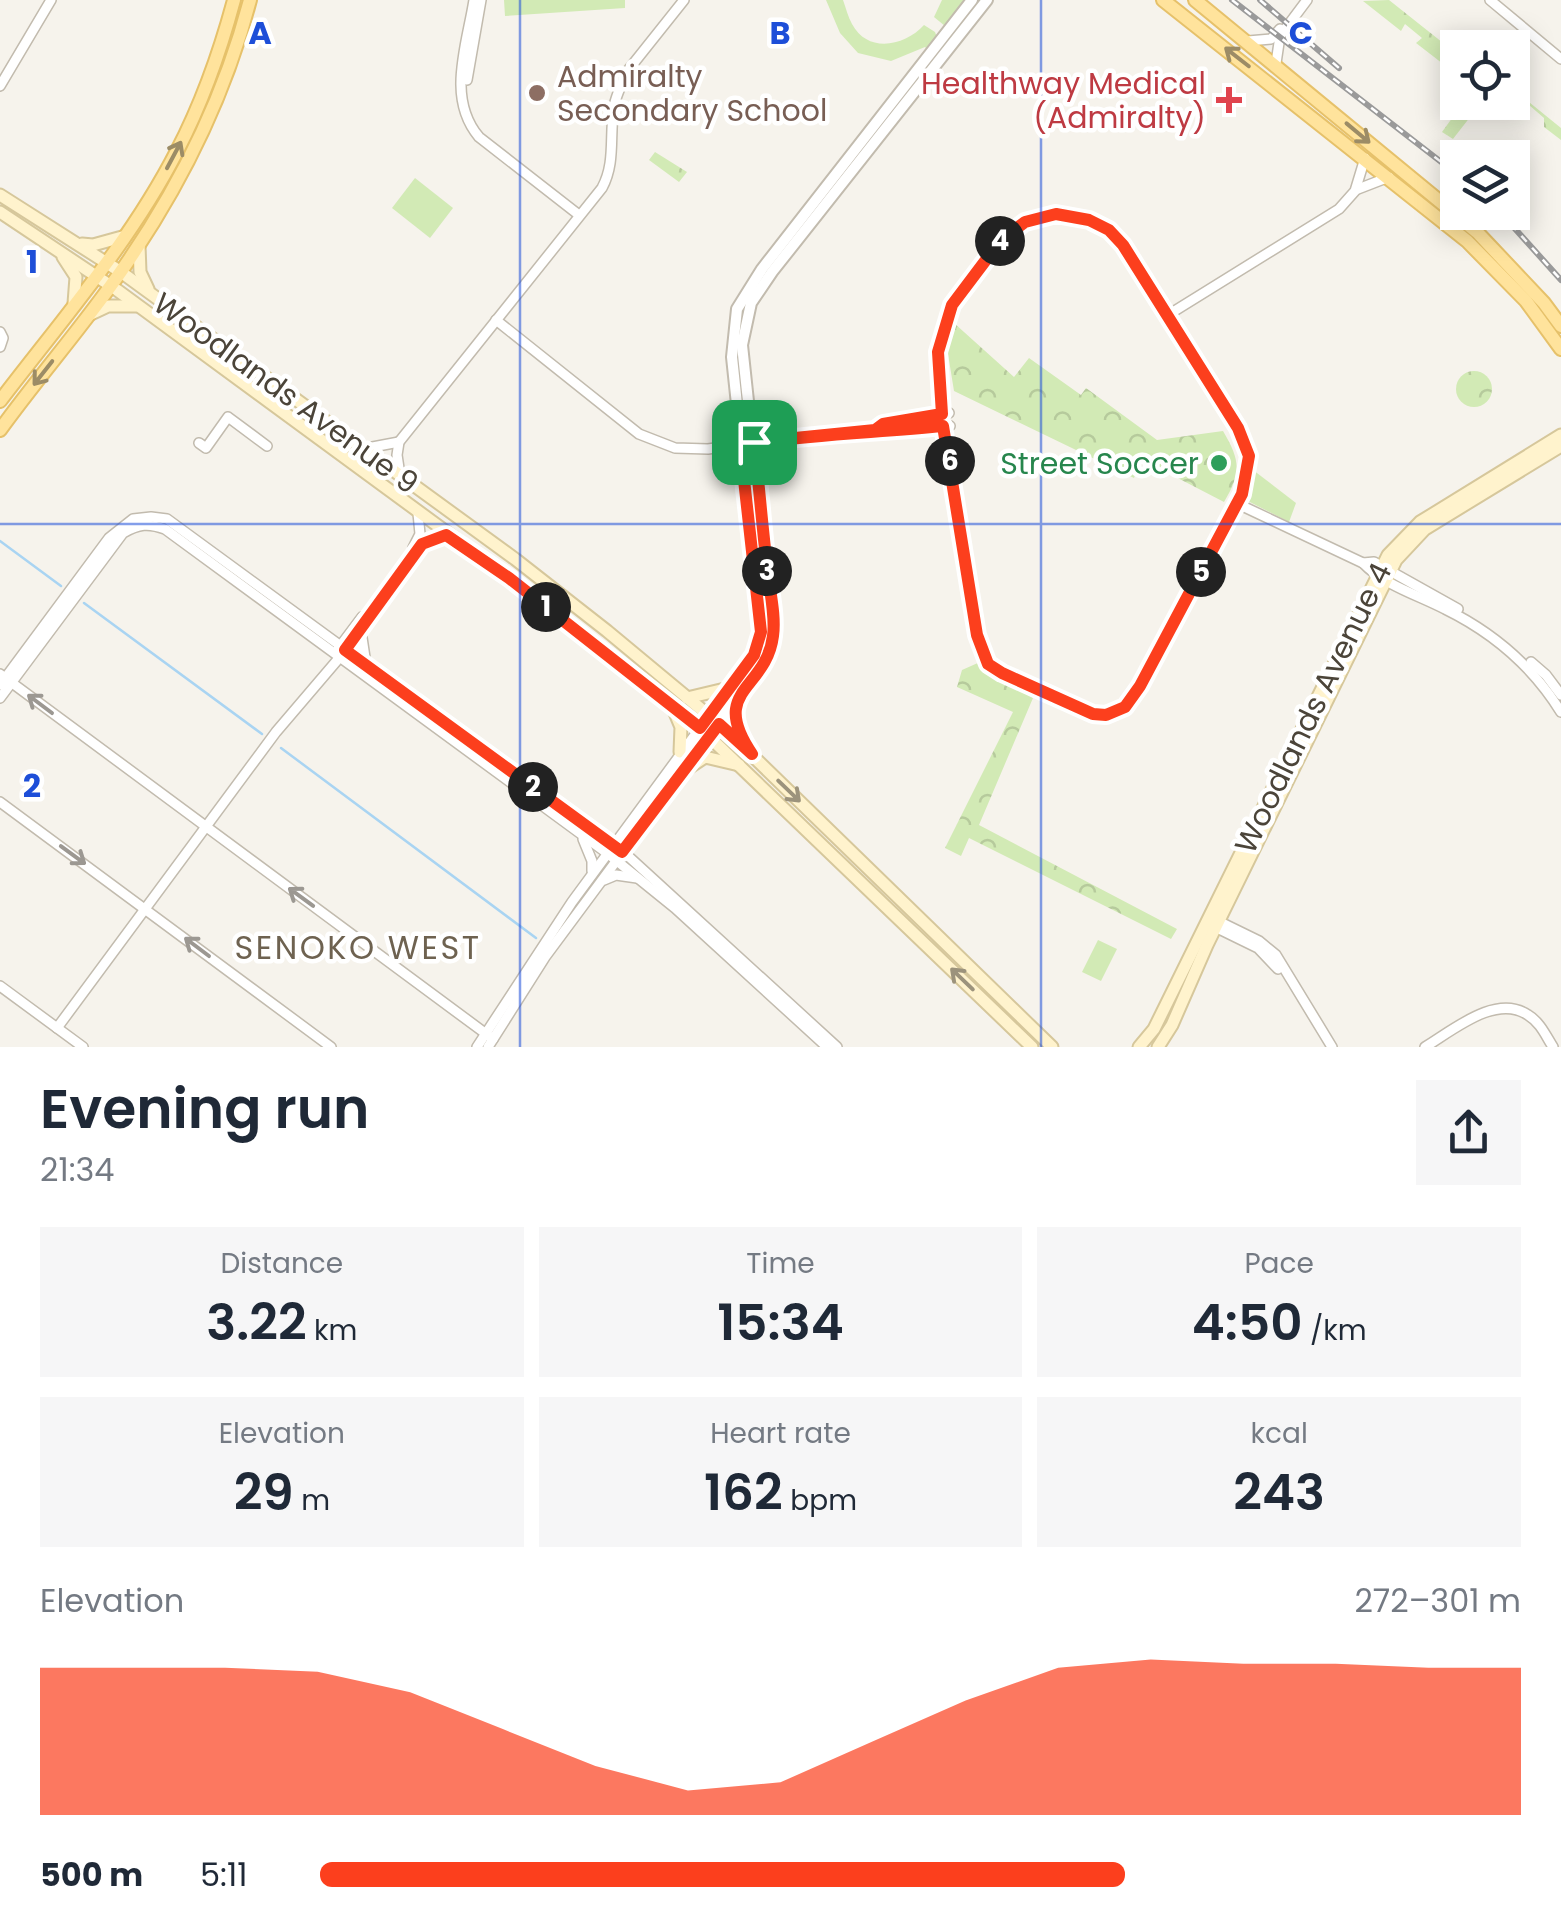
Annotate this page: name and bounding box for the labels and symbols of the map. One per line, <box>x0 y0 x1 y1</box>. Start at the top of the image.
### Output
text: A <box>248 10 272 55</box>
text: B <box>769 10 791 55</box>
text: C <box>1289 10 1313 55</box>
one-way arrow <box>1224 46 1250 68</box>
place label: Admiralty Secondary School <box>557 55 827 132</box>
place label: Healthway Medical (Admiralty) <box>921 62 1206 139</box>
marker: Admiralty Secondary School <box>526 82 548 104</box>
marker: Healthway Medical (Admiralty) <box>1216 87 1242 113</box>
one-way arrow <box>1345 121 1371 143</box>
one-way arrow <box>165 141 185 171</box>
pin: 4 <box>975 216 1025 266</box>
text: 1 <box>26 239 38 284</box>
street label: Woodlands Avenue 9 <box>145 282 427 504</box>
one-way arrow <box>33 359 54 386</box>
pin <box>712 400 797 485</box>
pin: 6 <box>925 436 975 486</box>
place label: Street Soccer <box>1000 442 1199 485</box>
marker: Street Soccer <box>1208 452 1230 474</box>
pin: 3 <box>742 546 792 596</box>
pin: 5 <box>1176 547 1226 597</box>
street label: Woodlands Avenue 4 <box>1224 556 1402 860</box>
pin: 1 <box>521 582 571 632</box>
one-way arrow <box>27 693 54 714</box>
pin: 2 <box>508 762 558 812</box>
text: 2 <box>23 763 41 808</box>
one-way arrow <box>777 779 801 803</box>
one-way arrow <box>59 845 86 866</box>
one-way arrow <box>288 887 315 908</box>
district label: SENOKO WEST <box>235 925 481 970</box>
one-way arrow <box>184 937 211 958</box>
one-way arrow <box>951 967 975 991</box>

